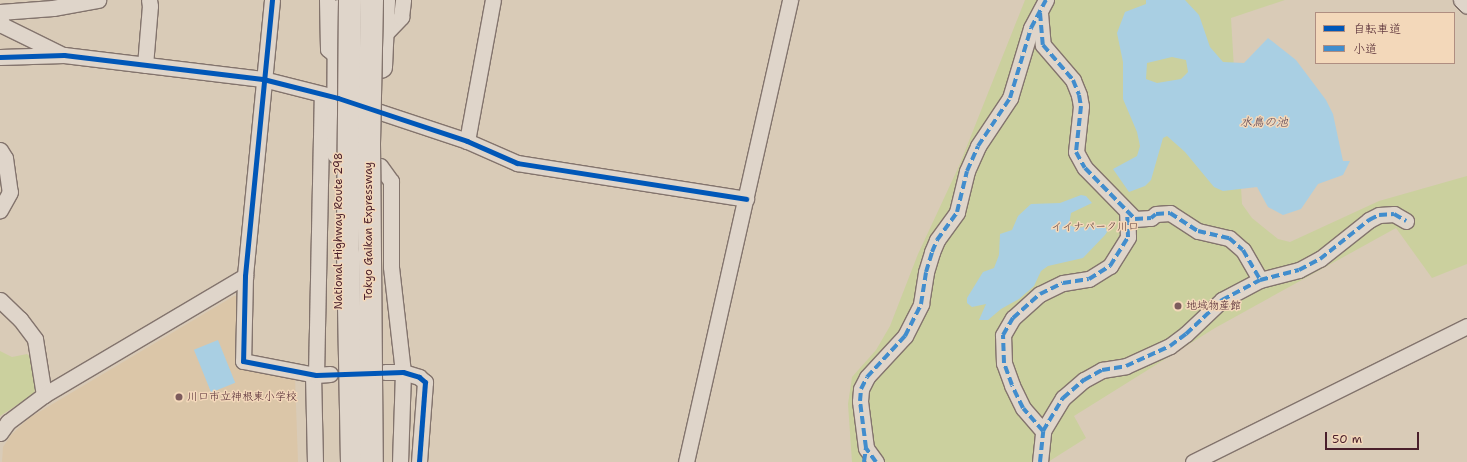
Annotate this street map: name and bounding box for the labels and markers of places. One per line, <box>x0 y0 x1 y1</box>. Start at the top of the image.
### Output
place label: 地域物産館 <box>1186 299 1241 313</box>
marker: 地域物産館 <box>1173 301 1183 311</box>
place label: 川口市立神根東小学校 <box>187 390 297 404</box>
marker: 川口市立神根東小学校 <box>174 392 184 402</box>

